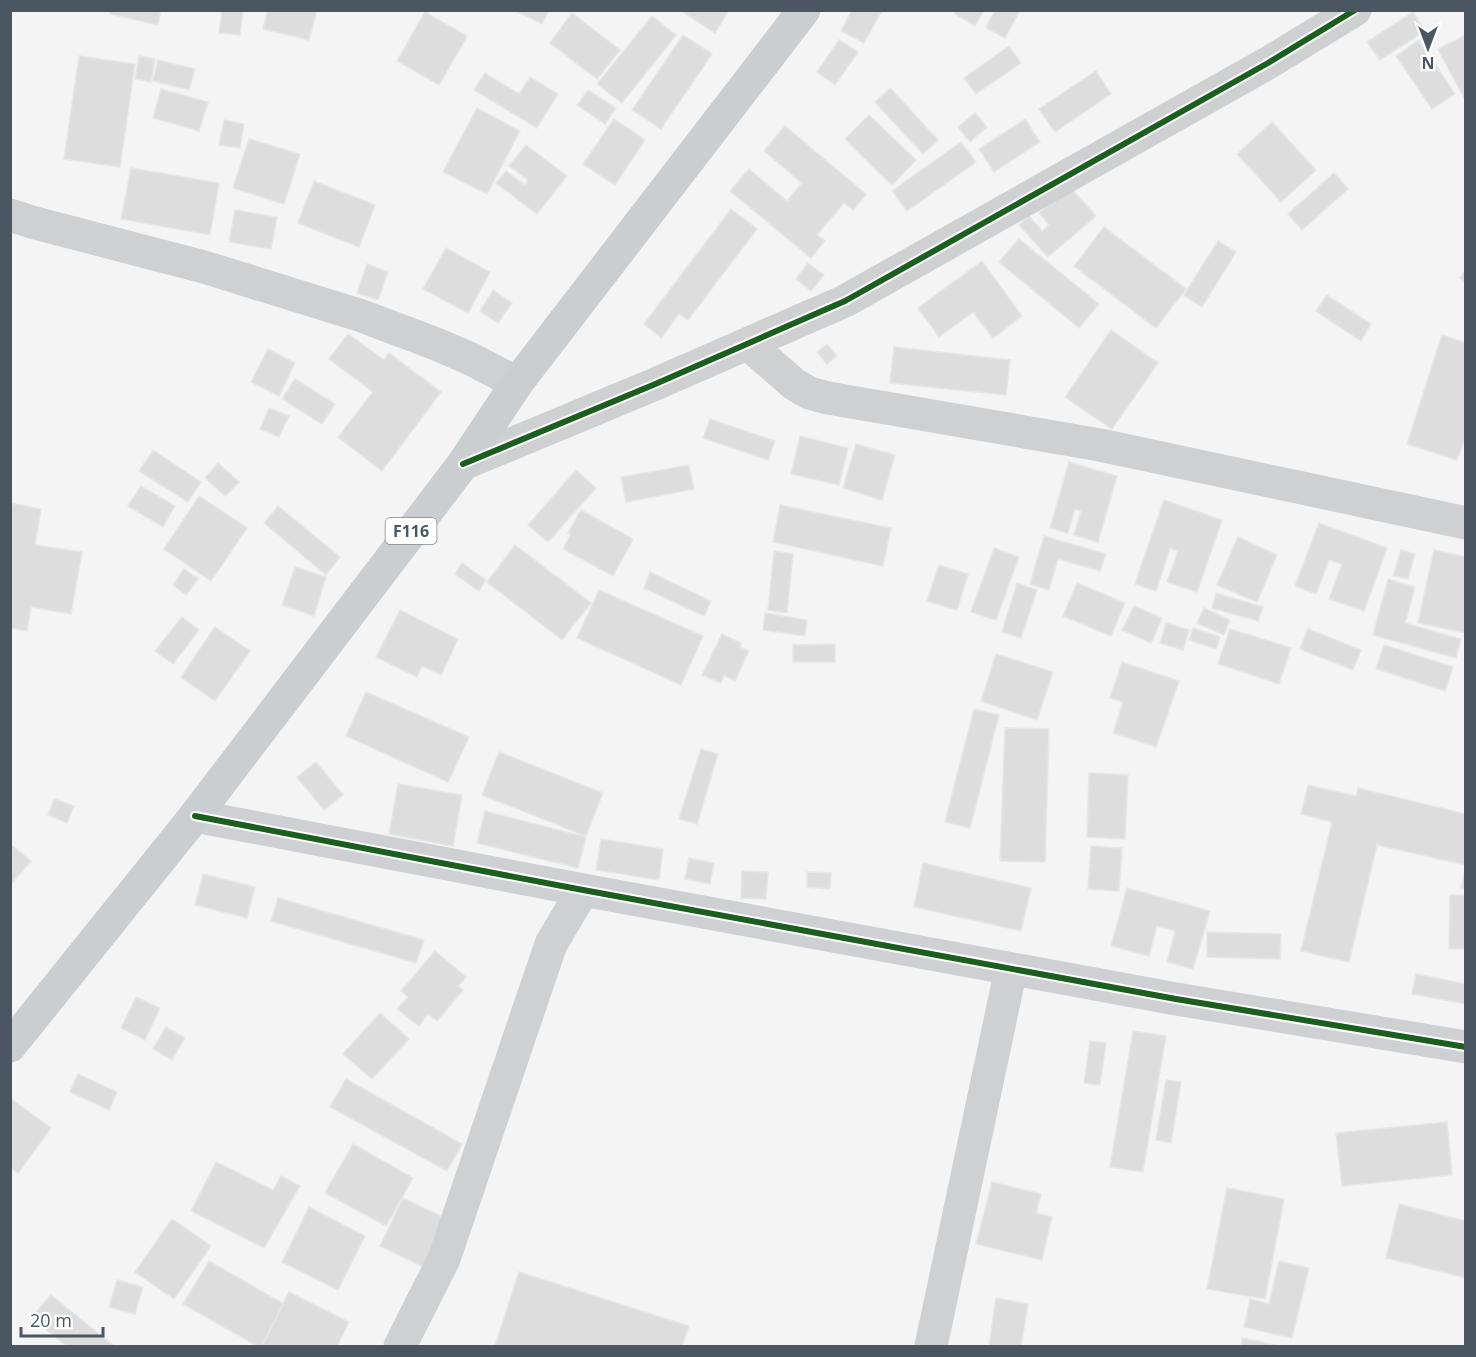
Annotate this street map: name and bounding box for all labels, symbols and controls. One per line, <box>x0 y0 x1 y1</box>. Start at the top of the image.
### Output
north arrow <box>1398 18 1458 78</box>
text: N <box>1421 52 1435 74</box>
road number: F116 <box>386 518 436 544</box>
scale bar <box>21 1300 104 1338</box>
text: 20 m <box>30 1308 72 1332</box>

